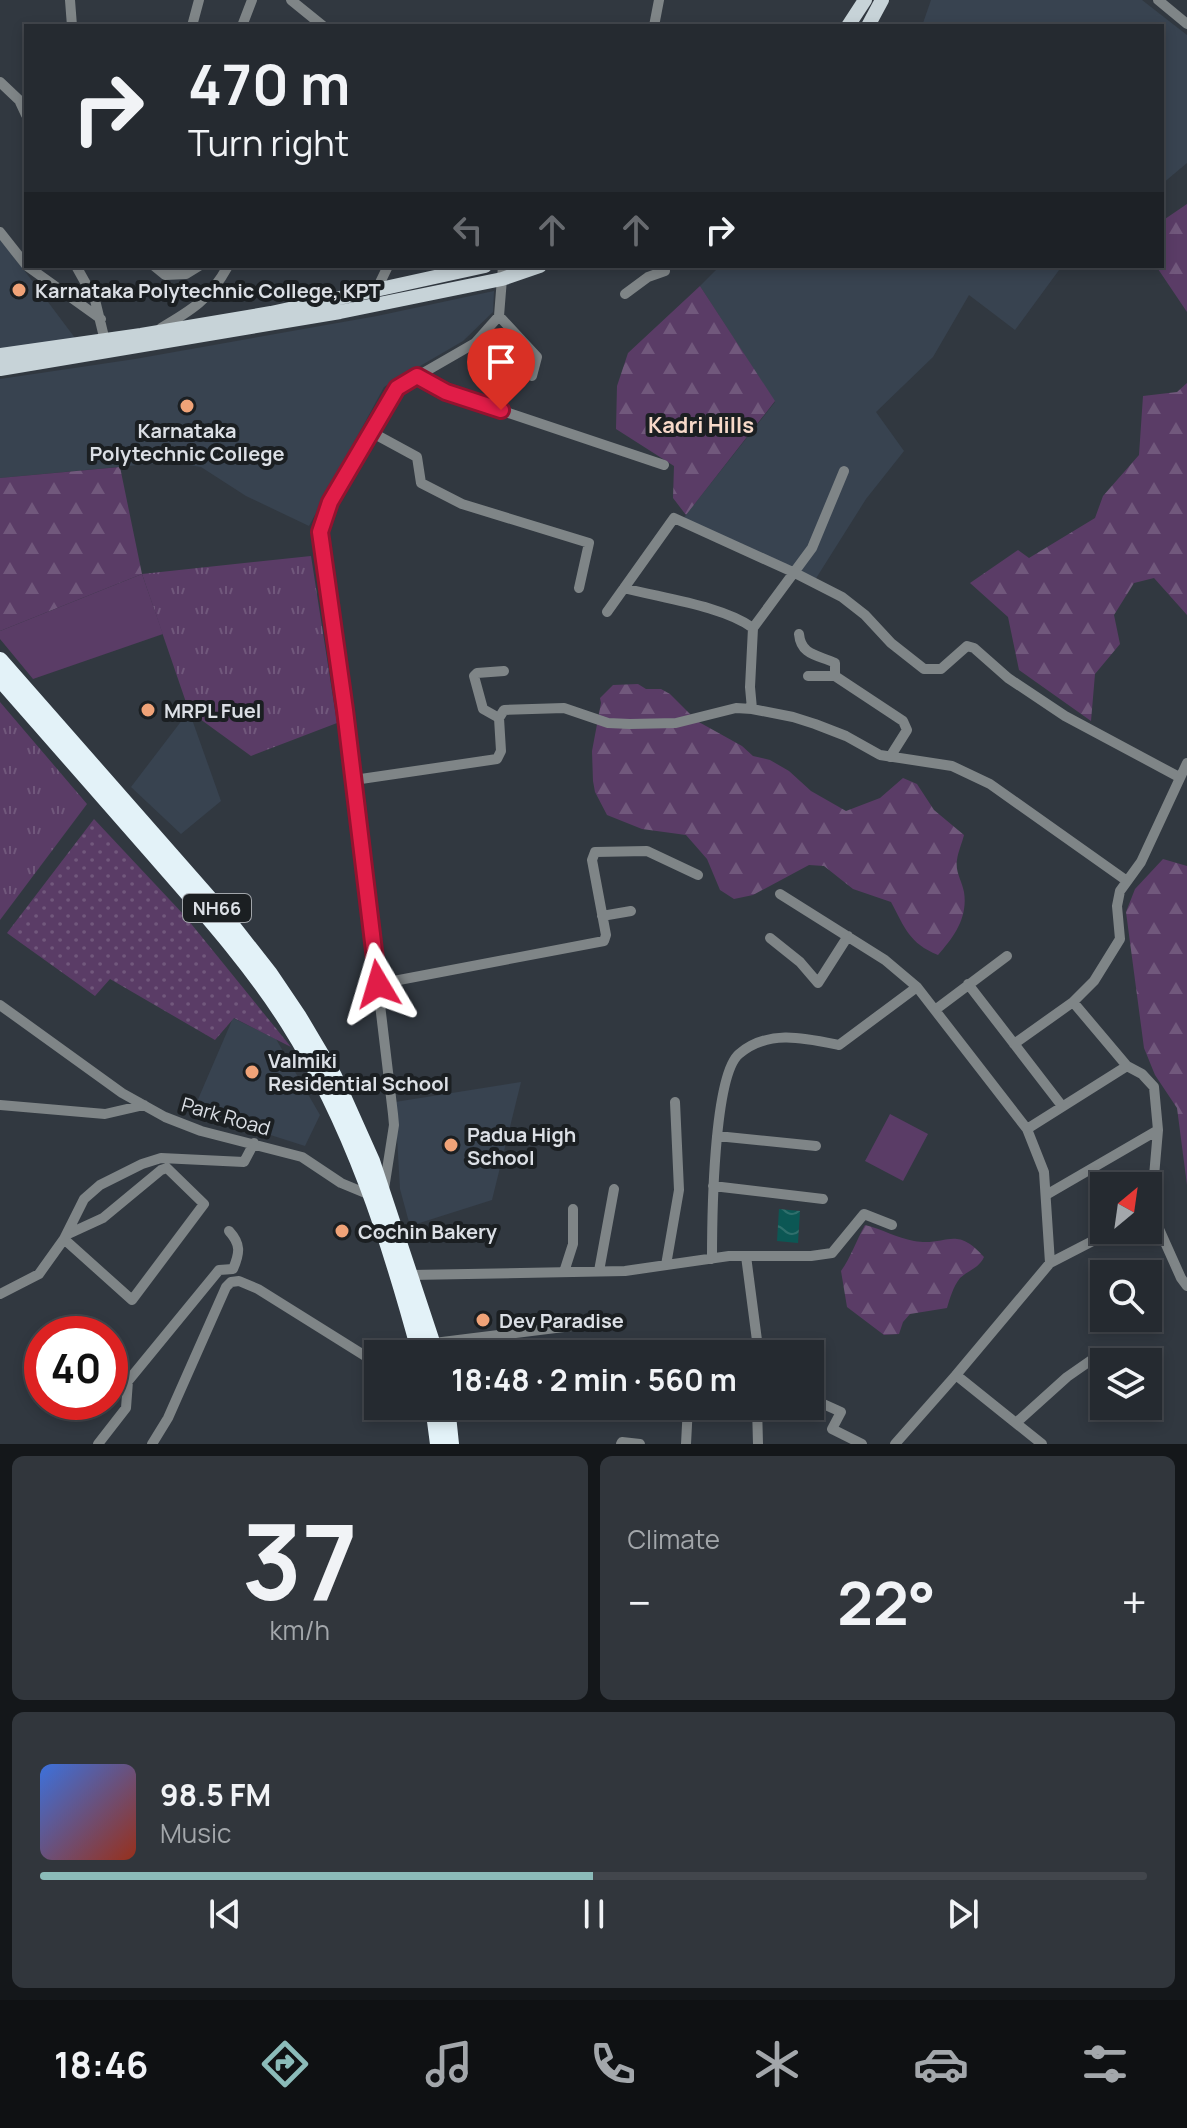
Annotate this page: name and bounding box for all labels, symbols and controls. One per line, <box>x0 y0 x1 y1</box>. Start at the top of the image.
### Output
text: 470 m <box>188 45 350 122</box>
icon: right <box>56 56 160 160</box>
text: Turn right <box>188 118 349 167</box>
icon: left <box>446 208 490 252</box>
icon: ahead <box>530 208 574 252</box>
icon: ahead <box>614 208 658 252</box>
icon: right <box>698 208 742 252</box>
place label: Karnataka Polytechnic College, KPT <box>35 277 381 304</box>
marker: Karnataka Polytechnic College, KPT <box>10 281 28 299</box>
pin <box>467 328 535 410</box>
icon: arrive <box>479 340 523 384</box>
marker: Karnataka Polytechnic College <box>178 397 196 415</box>
district label: Kadri Hills <box>648 410 754 440</box>
place label: Karnataka Polytechnic College <box>89 417 285 467</box>
place label: MRPL Fuel <box>164 697 261 724</box>
marker: MRPL Fuel <box>139 701 157 719</box>
road number: NH66 <box>183 894 251 922</box>
position arrow <box>336 942 420 1026</box>
place label: Valmiki Residential School <box>268 1047 449 1097</box>
marker: Valmiki Residential School <box>243 1063 261 1081</box>
street label: Park Road <box>178 1090 274 1142</box>
place label: Padua High School <box>467 1121 576 1171</box>
marker: Padua High School <box>442 1136 460 1154</box>
north arrow <box>1090 1172 1162 1244</box>
map controls <box>1090 1172 1162 1420</box>
place label: Cochin Bakery <box>358 1218 498 1245</box>
marker: Cochin Bakery <box>333 1222 351 1240</box>
button: search <box>1090 1260 1162 1332</box>
place label: Dev Paradise <box>499 1307 624 1334</box>
marker: Dev Paradise <box>474 1311 492 1329</box>
speed limit sign: 40 <box>24 1316 128 1420</box>
button: layers <box>1090 1348 1162 1420</box>
text: 18:48 · 2 min · 560 m <box>451 1359 737 1400</box>
text: 37 <box>242 1489 358 1631</box>
text: Climate <box>628 1521 720 1557</box>
text: 22° <box>837 1561 936 1643</box>
text: − <box>628 1572 651 1632</box>
text: + <box>1122 1572 1147 1632</box>
text: km/h <box>270 1612 330 1648</box>
text: 98.5 FM <box>160 1774 271 1815</box>
text: Music <box>160 1815 231 1851</box>
icon: previous <box>203 1892 247 1936</box>
icon: pause <box>572 1892 616 1936</box>
icon: next <box>941 1892 985 1936</box>
icon: directions <box>257 2036 313 2092</box>
icon: music <box>421 2036 477 2092</box>
icon: phone <box>585 2036 641 2092</box>
icon: climate <box>749 2036 805 2092</box>
icon: car <box>913 2036 969 2092</box>
icon: filters <box>1077 2036 1133 2092</box>
text: 18:46 <box>54 2040 148 2089</box>

